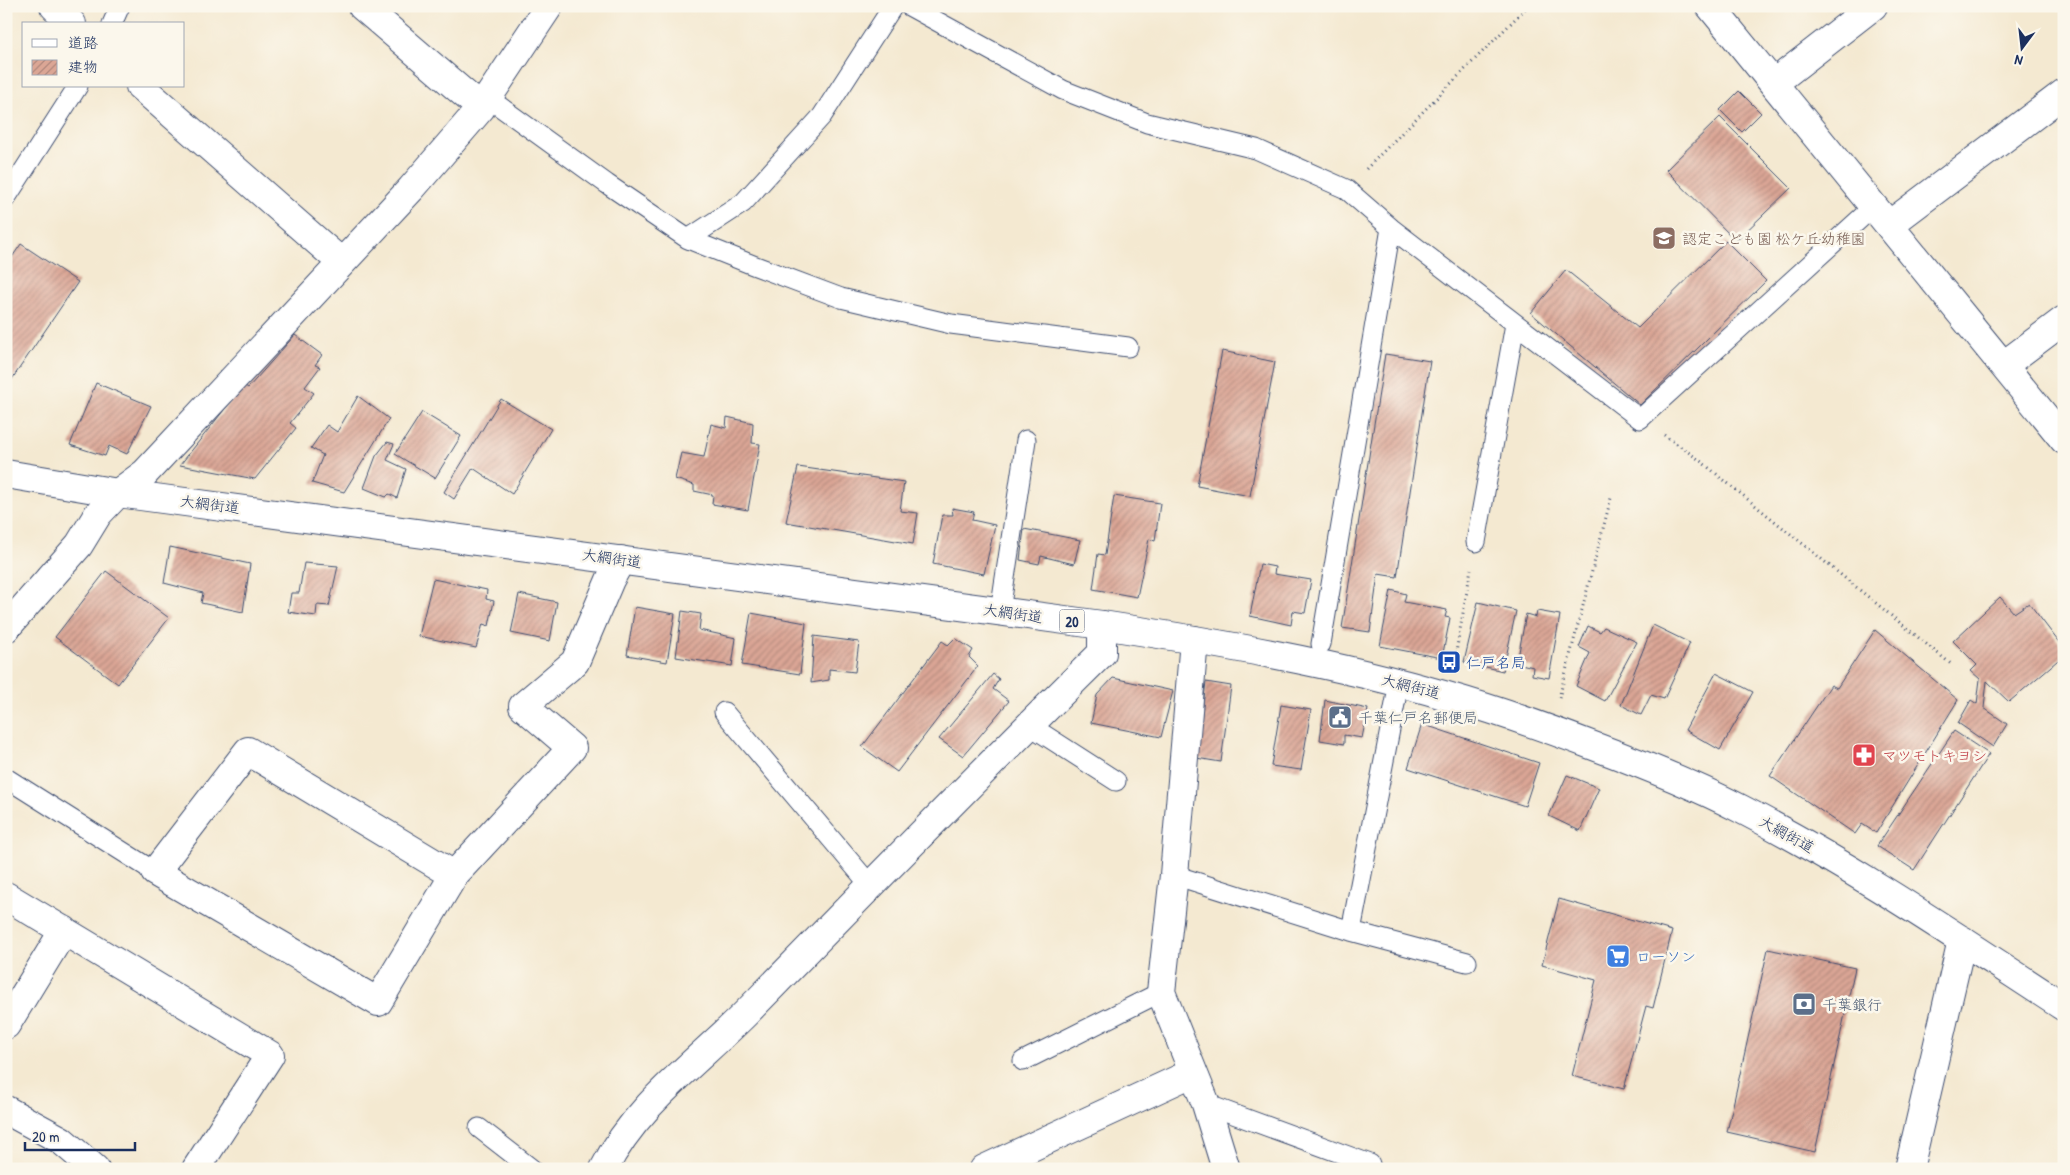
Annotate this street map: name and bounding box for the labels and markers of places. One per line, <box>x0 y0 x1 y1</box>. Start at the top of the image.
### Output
school or university icon: 認定こども園 松ケ丘幼稚園 <box>1651 225 1677 251</box>
place label: 認定こども園 松ケ丘幼稚園 <box>1682 228 1865 249</box>
bus stop icon: 仁戸名局 <box>1436 649 1462 675</box>
place label: 仁戸名局 <box>1466 652 1526 673</box>
public building icon: 千葉仁戸名郵便局 <box>1327 704 1353 730</box>
place label: 千葉仁戸名郵便局 <box>1358 707 1478 728</box>
pharmacy icon: マツモトキヨシ <box>1851 742 1877 768</box>
place label: マツモトキヨシ <box>1882 745 1987 766</box>
supermarket icon: ローソン <box>1605 943 1631 969</box>
place label: ローソン <box>1636 946 1696 967</box>
bank icon: 千葉銀行 <box>1791 991 1817 1017</box>
place label: 千葉銀行 <box>1822 994 1882 1015</box>

